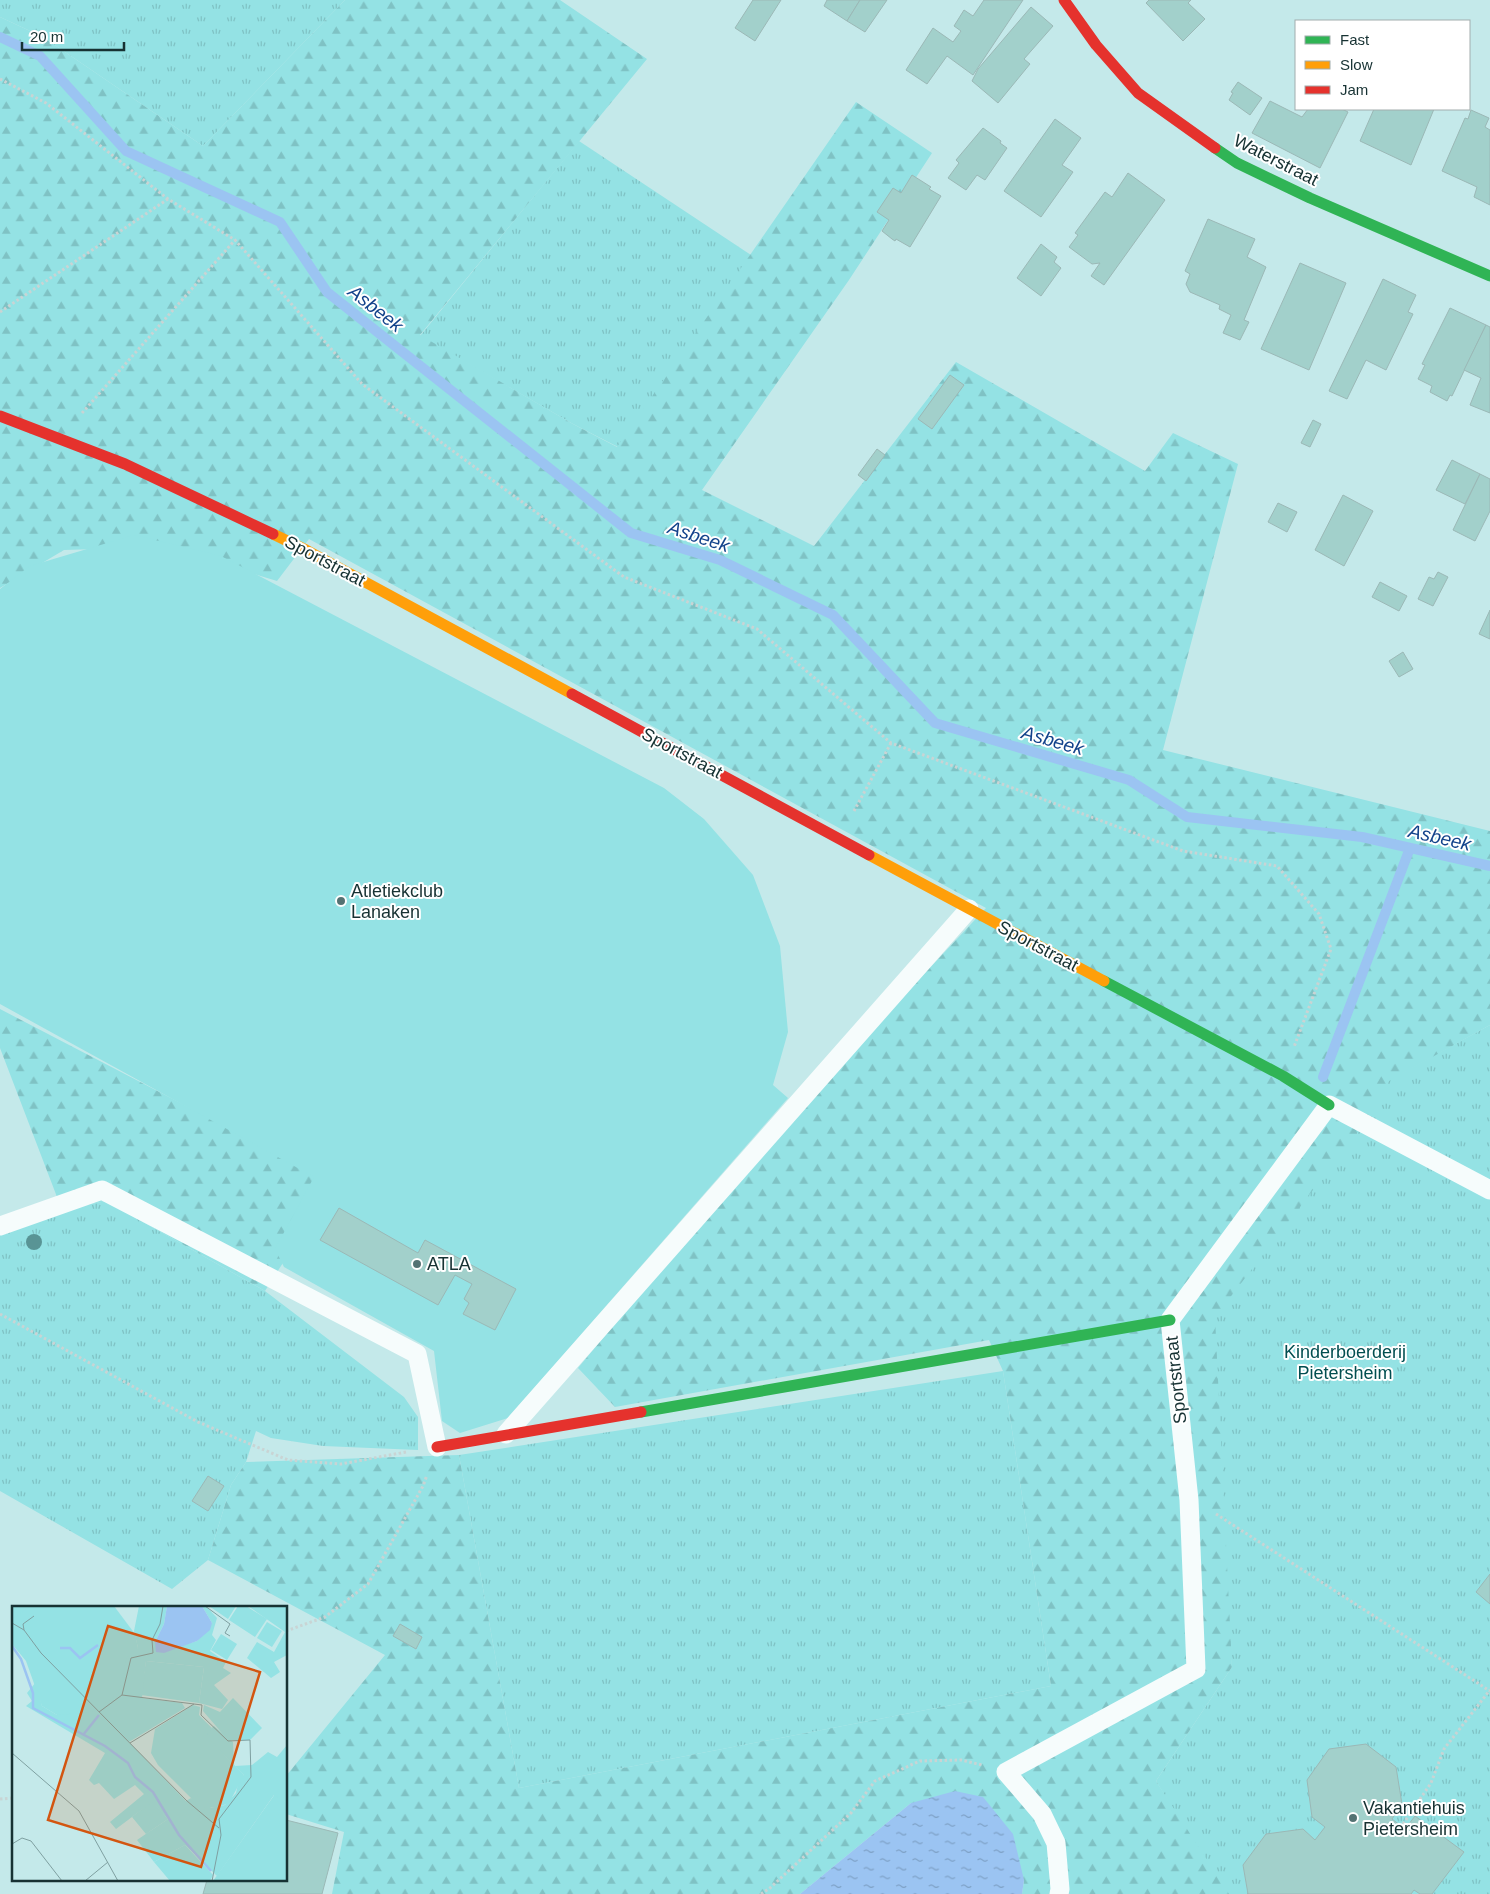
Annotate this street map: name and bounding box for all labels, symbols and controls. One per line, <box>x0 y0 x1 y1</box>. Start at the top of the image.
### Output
scale bar <box>22 20 125 52</box>
legend <box>1295 20 1470 110</box>
text: 20 m <box>30 28 63 45</box>
text: Fast <box>1340 31 1370 48</box>
text: Slow <box>1340 56 1373 73</box>
text: Jam <box>1340 81 1368 98</box>
street label: Waterstraat <box>1230 130 1322 190</box>
water label: Asbeek <box>343 280 408 337</box>
water label: Asbeek <box>665 516 734 557</box>
street label: Sportstraat <box>281 532 369 590</box>
water label: Asbeek <box>1019 721 1088 760</box>
street label: Sportstraat <box>638 724 726 782</box>
water label: Asbeek <box>1406 820 1475 855</box>
place label: Atletiekclub Lanaken <box>351 881 443 922</box>
marker: Atletiekclub Lanaken <box>335 895 347 907</box>
street label: Sportstraat <box>994 917 1082 975</box>
place label: ATLA <box>427 1254 471 1274</box>
marker: ATLA <box>411 1258 423 1270</box>
street label: Sportstraat <box>1161 1335 1191 1425</box>
park label: Kinderboerderij Pietersheim <box>1284 1342 1406 1383</box>
inset map <box>12 1606 288 1882</box>
place label: Vakantiehuis Pietersheim <box>1363 1798 1465 1839</box>
marker: Vakantiehuis Pietersheim <box>1347 1812 1359 1824</box>

